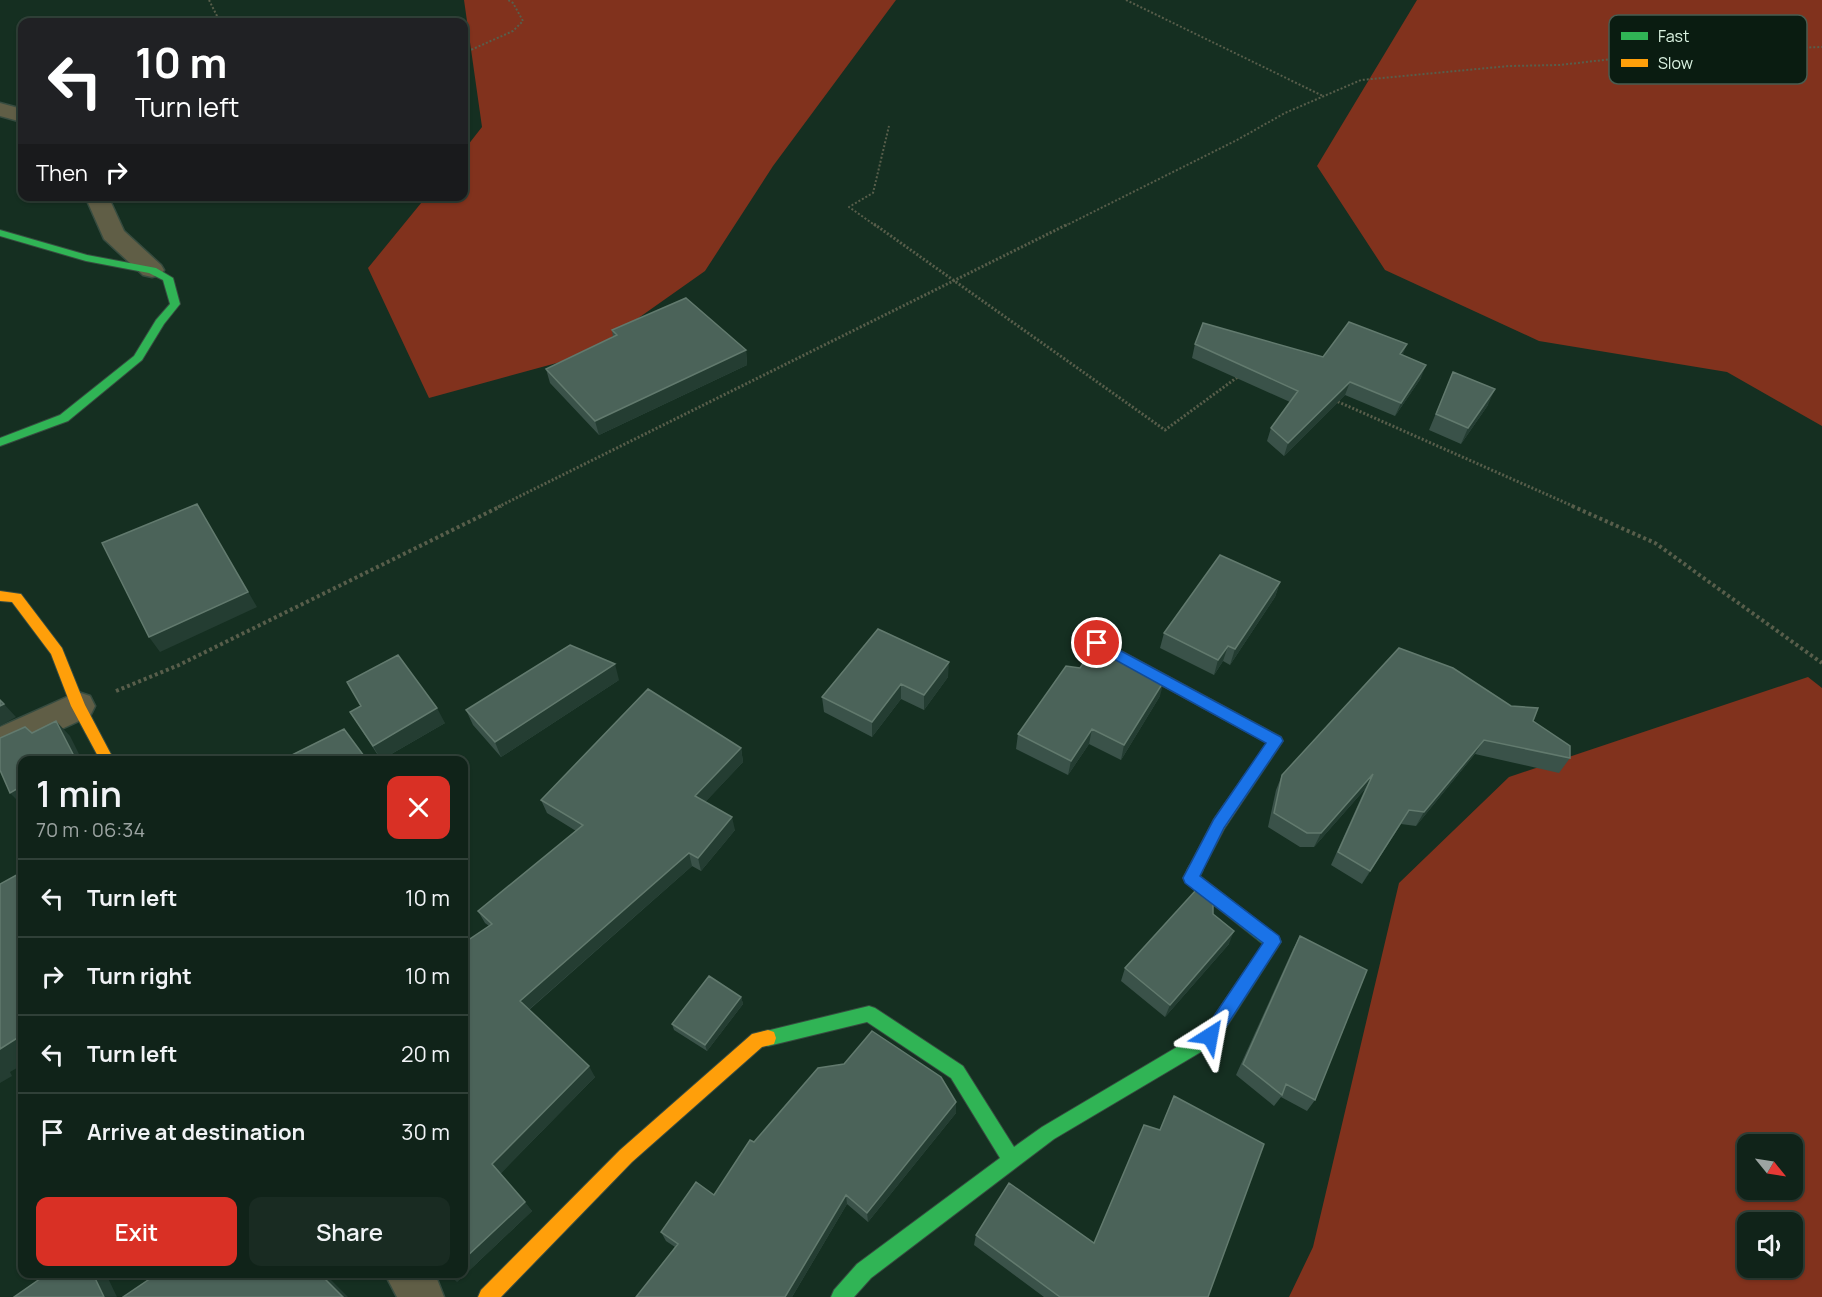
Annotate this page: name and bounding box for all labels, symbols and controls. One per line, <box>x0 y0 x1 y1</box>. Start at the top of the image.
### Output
legend <box>1609 15 1807 84</box>
text: Fast <box>1658 25 1689 47</box>
text: 10 m <box>135 33 227 91</box>
icon: left <box>36 42 114 120</box>
text: Slow <box>1658 52 1693 74</box>
text: Turn left <box>135 88 239 125</box>
icon: right <box>100 156 133 189</box>
text: Then <box>36 158 88 188</box>
pin <box>1071 617 1122 668</box>
icon: arrive <box>1080 626 1113 659</box>
text: 1 min <box>36 769 122 818</box>
button: close <box>387 776 450 839</box>
text: 70 m · 06:34 <box>36 816 145 843</box>
icon: left <box>36 882 69 915</box>
text: Turn left <box>87 883 177 913</box>
text: 10 m <box>405 883 450 913</box>
icon: right <box>36 960 69 993</box>
text: Turn right <box>87 961 192 991</box>
text: 10 m <box>405 961 450 991</box>
position arrow <box>1178 1004 1242 1068</box>
icon: left <box>36 1038 69 1071</box>
text: Turn left <box>87 1039 177 1069</box>
text: 20 m <box>401 1039 450 1069</box>
icon: arrive <box>36 1116 69 1149</box>
text: Arrive at destination <box>87 1117 305 1147</box>
text: 30 m <box>401 1117 450 1147</box>
north arrow <box>1737 1134 1803 1200</box>
map controls <box>1737 1134 1803 1278</box>
button: Exit <box>36 1197 237 1266</box>
button: Share <box>249 1197 450 1266</box>
button: sound <box>1737 1212 1803 1278</box>

